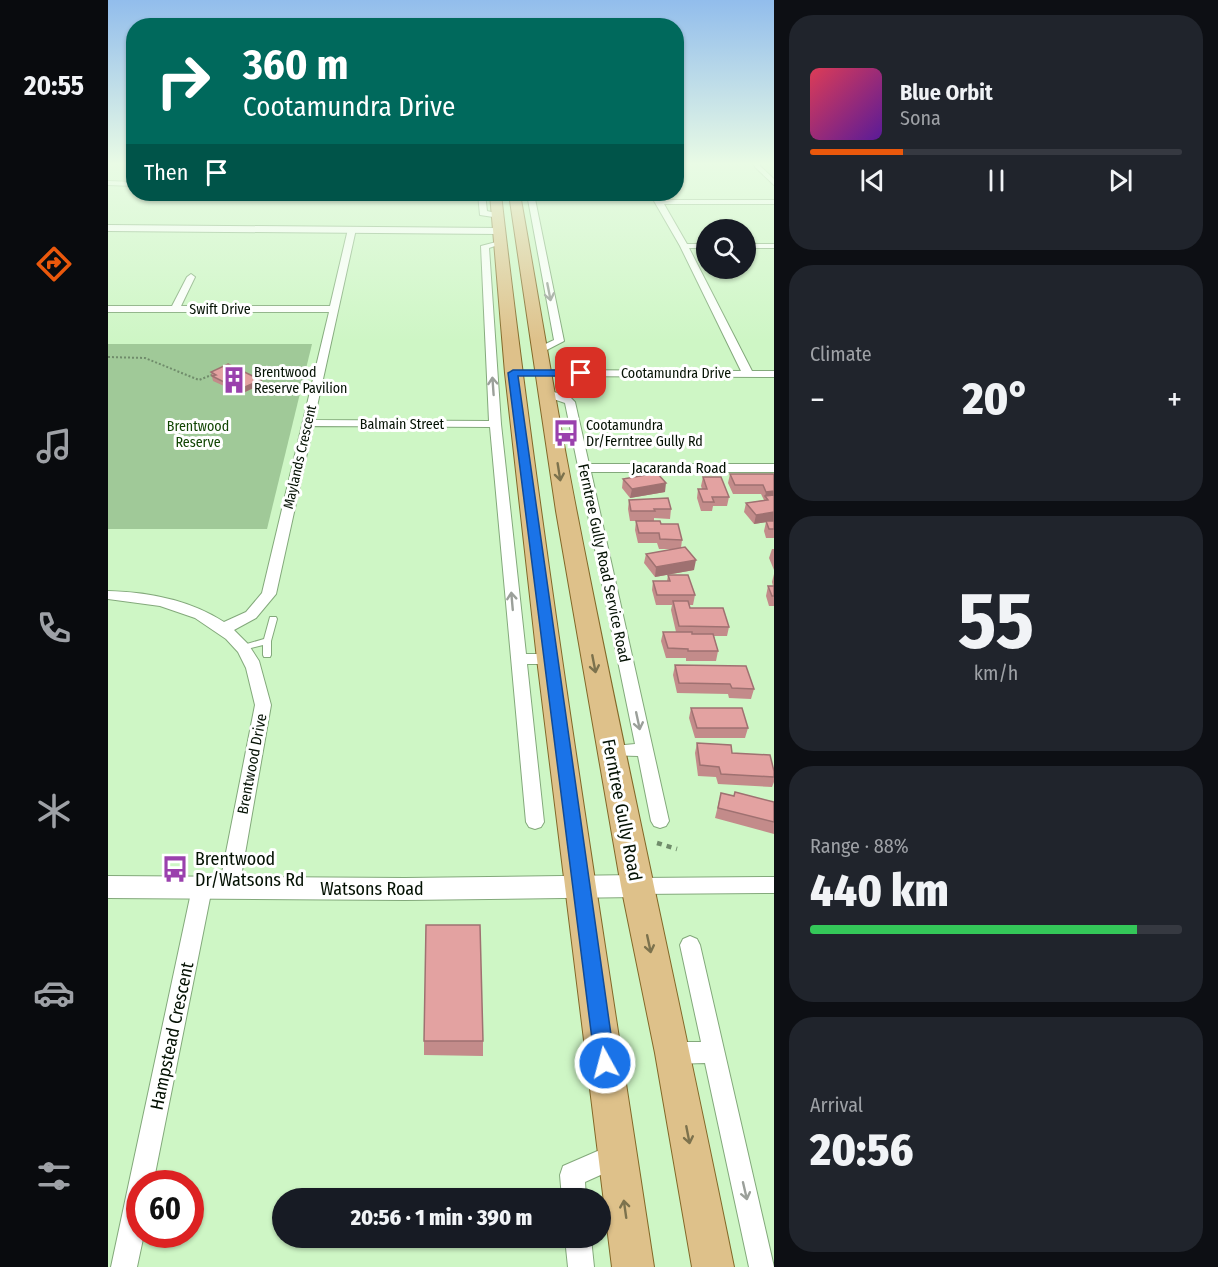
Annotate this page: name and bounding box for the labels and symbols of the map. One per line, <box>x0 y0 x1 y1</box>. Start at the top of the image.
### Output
one-way arrow <box>544 282 555 302</box>
street label: Swift Drive <box>189 301 251 318</box>
pin <box>555 347 606 398</box>
place label: Brentwood Reserve Pavilion <box>254 364 347 397</box>
building icon: Brentwood Reserve Pavilion <box>219 365 249 395</box>
street label: Cootamundra Drive <box>621 365 731 382</box>
one-way arrow <box>487 377 498 397</box>
street label: Maylands Crescent <box>280 403 320 511</box>
street label: Balmain Street <box>360 416 445 433</box>
place label: Cootamundra Dr/Ferntree Gully Rd <box>586 417 703 450</box>
park label: Brentwood Reserve <box>167 418 229 451</box>
bus stop icon: Cootamundra Dr/Ferntree Gully Rd <box>551 418 581 448</box>
street label: Jacaranda Road <box>631 459 727 477</box>
one-way arrow <box>554 461 565 481</box>
street label: Ferntree Gully Road Service Road <box>574 462 634 664</box>
one-way arrow <box>506 592 517 612</box>
one-way arrow <box>589 653 600 673</box>
one-way arrow <box>633 711 645 730</box>
street label: Brentwood Drive <box>233 712 271 816</box>
street label: Ferntree Gully Road <box>597 737 647 883</box>
place label: Brentwood Dr/Watsons Rd <box>195 848 304 891</box>
bus stop icon: Brentwood Dr/Watsons Rd <box>160 854 190 884</box>
street label: Watsons Road <box>320 878 424 900</box>
one-way arrow <box>644 933 655 953</box>
street label: Hampstead Crescent <box>146 960 198 1112</box>
position arrow <box>573 1031 637 1095</box>
one-way arrow <box>683 1124 694 1144</box>
speed limit sign: 60 <box>126 1170 204 1248</box>
one-way arrow <box>740 1181 752 1200</box>
one-way arrow <box>619 1200 630 1219</box>

